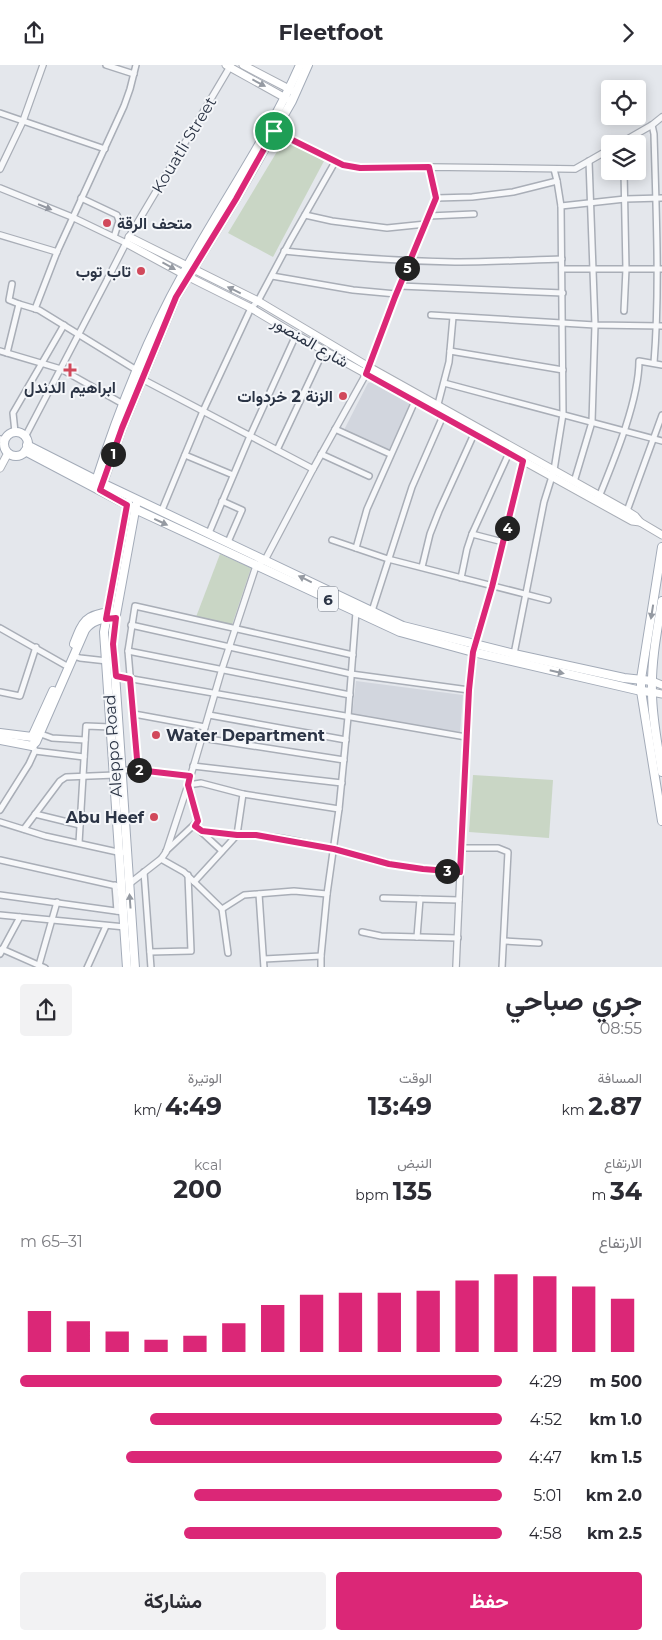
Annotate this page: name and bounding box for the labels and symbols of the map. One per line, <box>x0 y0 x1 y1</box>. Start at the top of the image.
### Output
one-way arrow <box>252 79 266 87</box>
street label: Kouatli Street <box>148 93 220 197</box>
pin <box>253 110 295 152</box>
one-way arrow <box>38 203 52 211</box>
place label: متحف الرقة <box>117 214 192 234</box>
marker: متحف الرقة <box>101 217 113 229</box>
pin: 5 <box>394 255 420 281</box>
place label: تاب توب <box>76 262 131 282</box>
one-way arrow <box>162 262 175 271</box>
marker: تاب توب <box>135 265 147 277</box>
one-way arrow <box>227 286 241 294</box>
street label: شارع المنصور <box>266 312 352 373</box>
marker: ابراهيم الدندل <box>64 364 76 376</box>
place label: ابراهيم الدندل <box>24 378 116 398</box>
place label: الزنة 2 خردوات <box>237 387 333 407</box>
marker: الزنة 2 خردوات <box>337 390 349 402</box>
pin: 1 <box>100 441 126 467</box>
pin: 4 <box>494 515 520 541</box>
one-way arrow <box>154 518 169 526</box>
one-way arrow <box>298 575 312 583</box>
road number: 6 <box>318 587 338 611</box>
one-way arrow <box>647 605 655 621</box>
one-way arrow <box>550 668 565 676</box>
street label: Aleppo Road <box>100 694 126 798</box>
place label: Water Department <box>166 726 325 745</box>
marker: Water Department <box>150 729 162 741</box>
pin: 2 <box>126 757 152 783</box>
place label: Abu Heef <box>65 808 145 827</box>
marker: Abu Heef <box>148 811 160 823</box>
pin: 3 <box>434 859 460 883</box>
one-way arrow <box>126 893 134 909</box>

